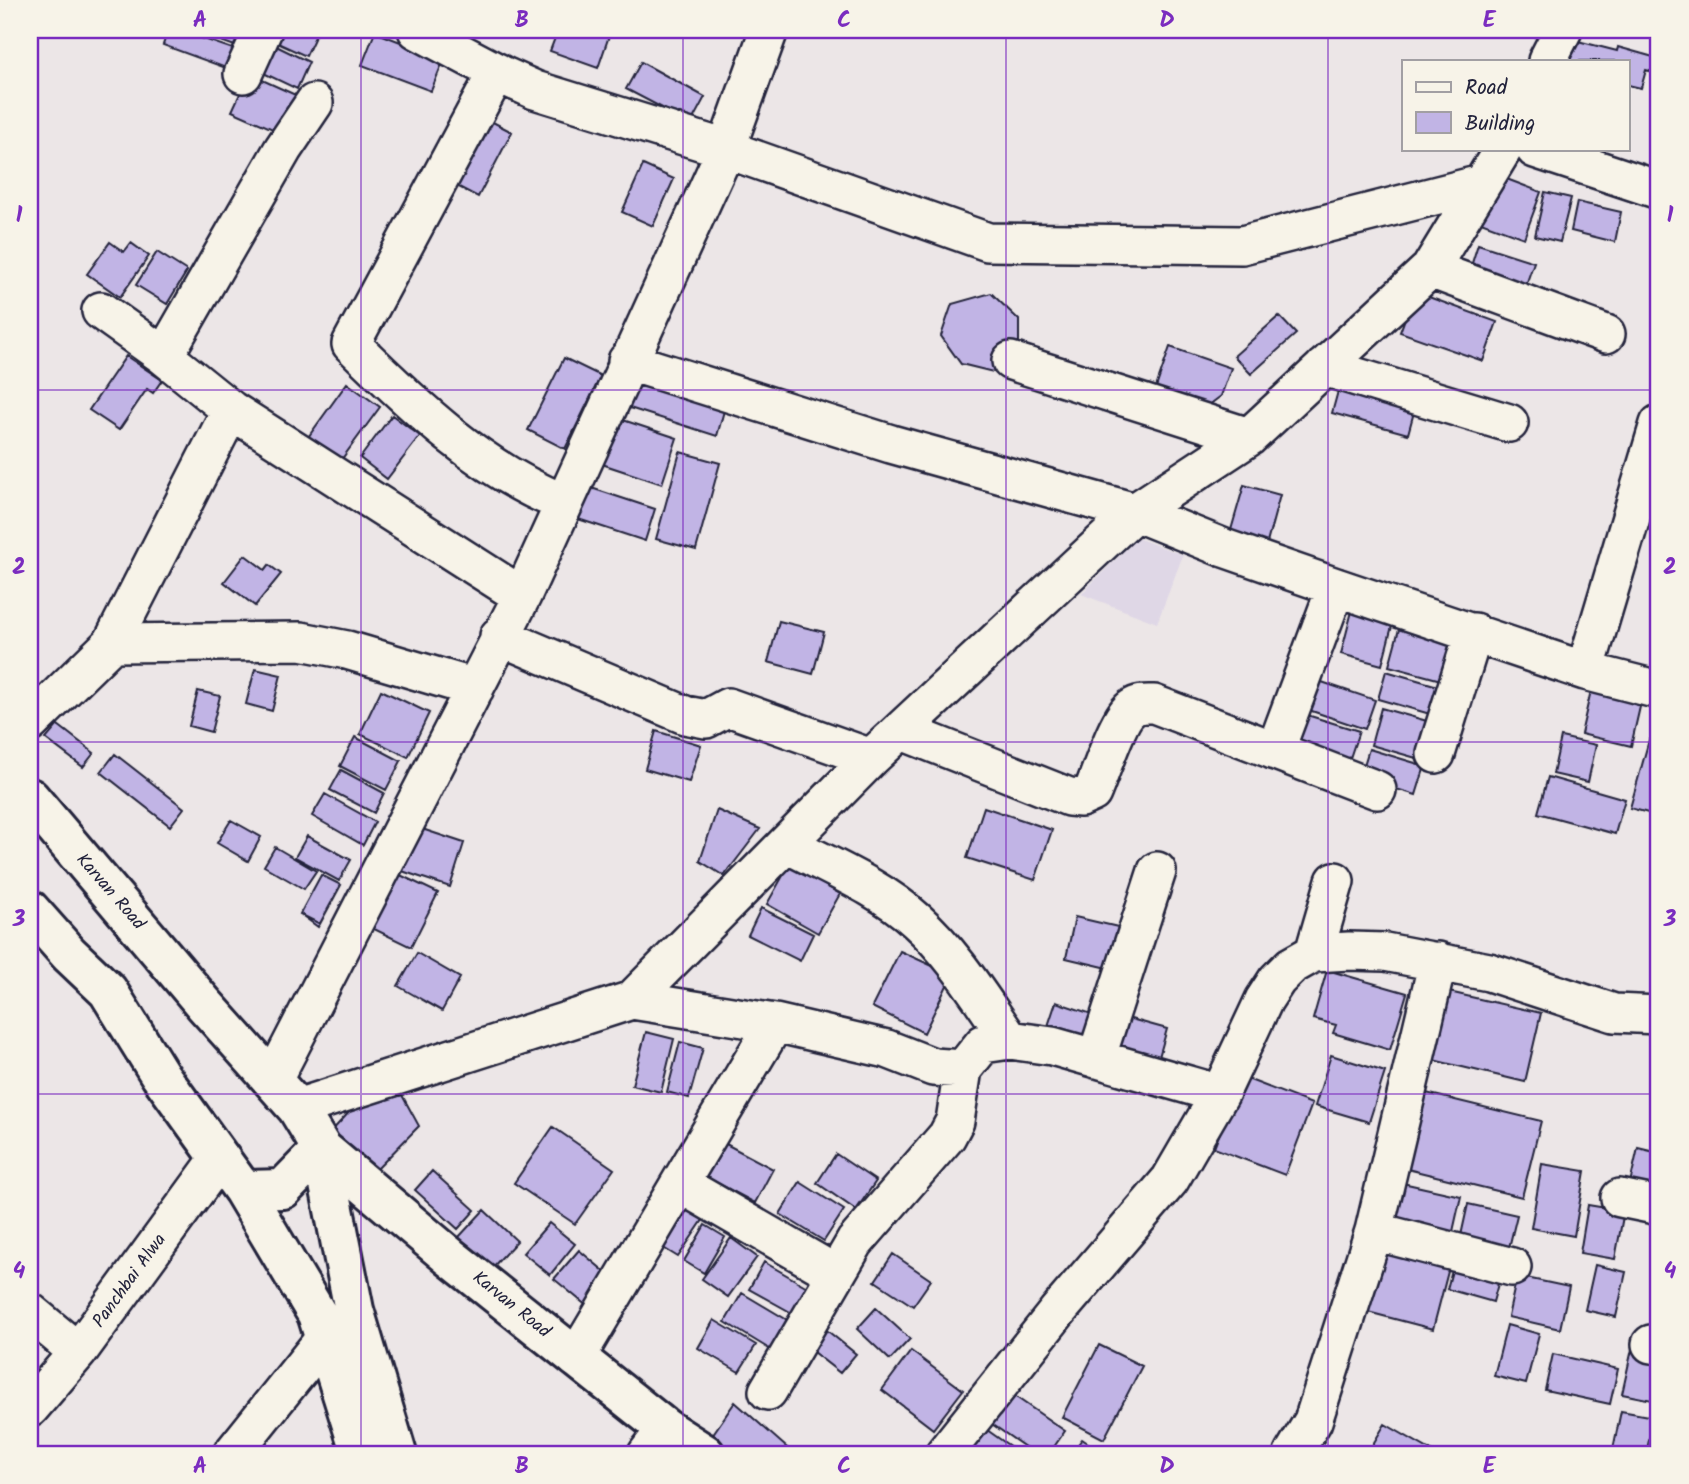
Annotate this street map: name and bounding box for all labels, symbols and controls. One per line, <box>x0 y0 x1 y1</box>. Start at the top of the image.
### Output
text: A <box>193 3 207 39</box>
text: B <box>515 3 529 39</box>
text: C <box>837 3 851 39</box>
text: D <box>1159 3 1175 39</box>
text: E <box>1483 3 1497 39</box>
legend <box>1402 60 1630 150</box>
text: Road <box>1465 72 1508 105</box>
text: Building <box>1465 108 1535 141</box>
text: 1 <box>16 198 23 234</box>
text: 1 <box>1667 198 1674 234</box>
text: 2 <box>12 550 26 586</box>
text: 2 <box>1663 550 1677 586</box>
street label: Karvan Road <box>68 847 152 938</box>
text: 3 <box>12 902 26 938</box>
text: 3 <box>1663 902 1677 938</box>
street label: Panchbai Alwa <box>86 1228 174 1334</box>
text: 4 <box>13 1254 26 1290</box>
text: 4 <box>1664 1254 1677 1290</box>
street label: Karvan Road <box>465 1264 557 1346</box>
text: A <box>193 1449 207 1484</box>
text: B <box>515 1449 529 1484</box>
text: C <box>837 1449 851 1484</box>
text: D <box>1159 1449 1175 1484</box>
text: E <box>1483 1449 1497 1484</box>

